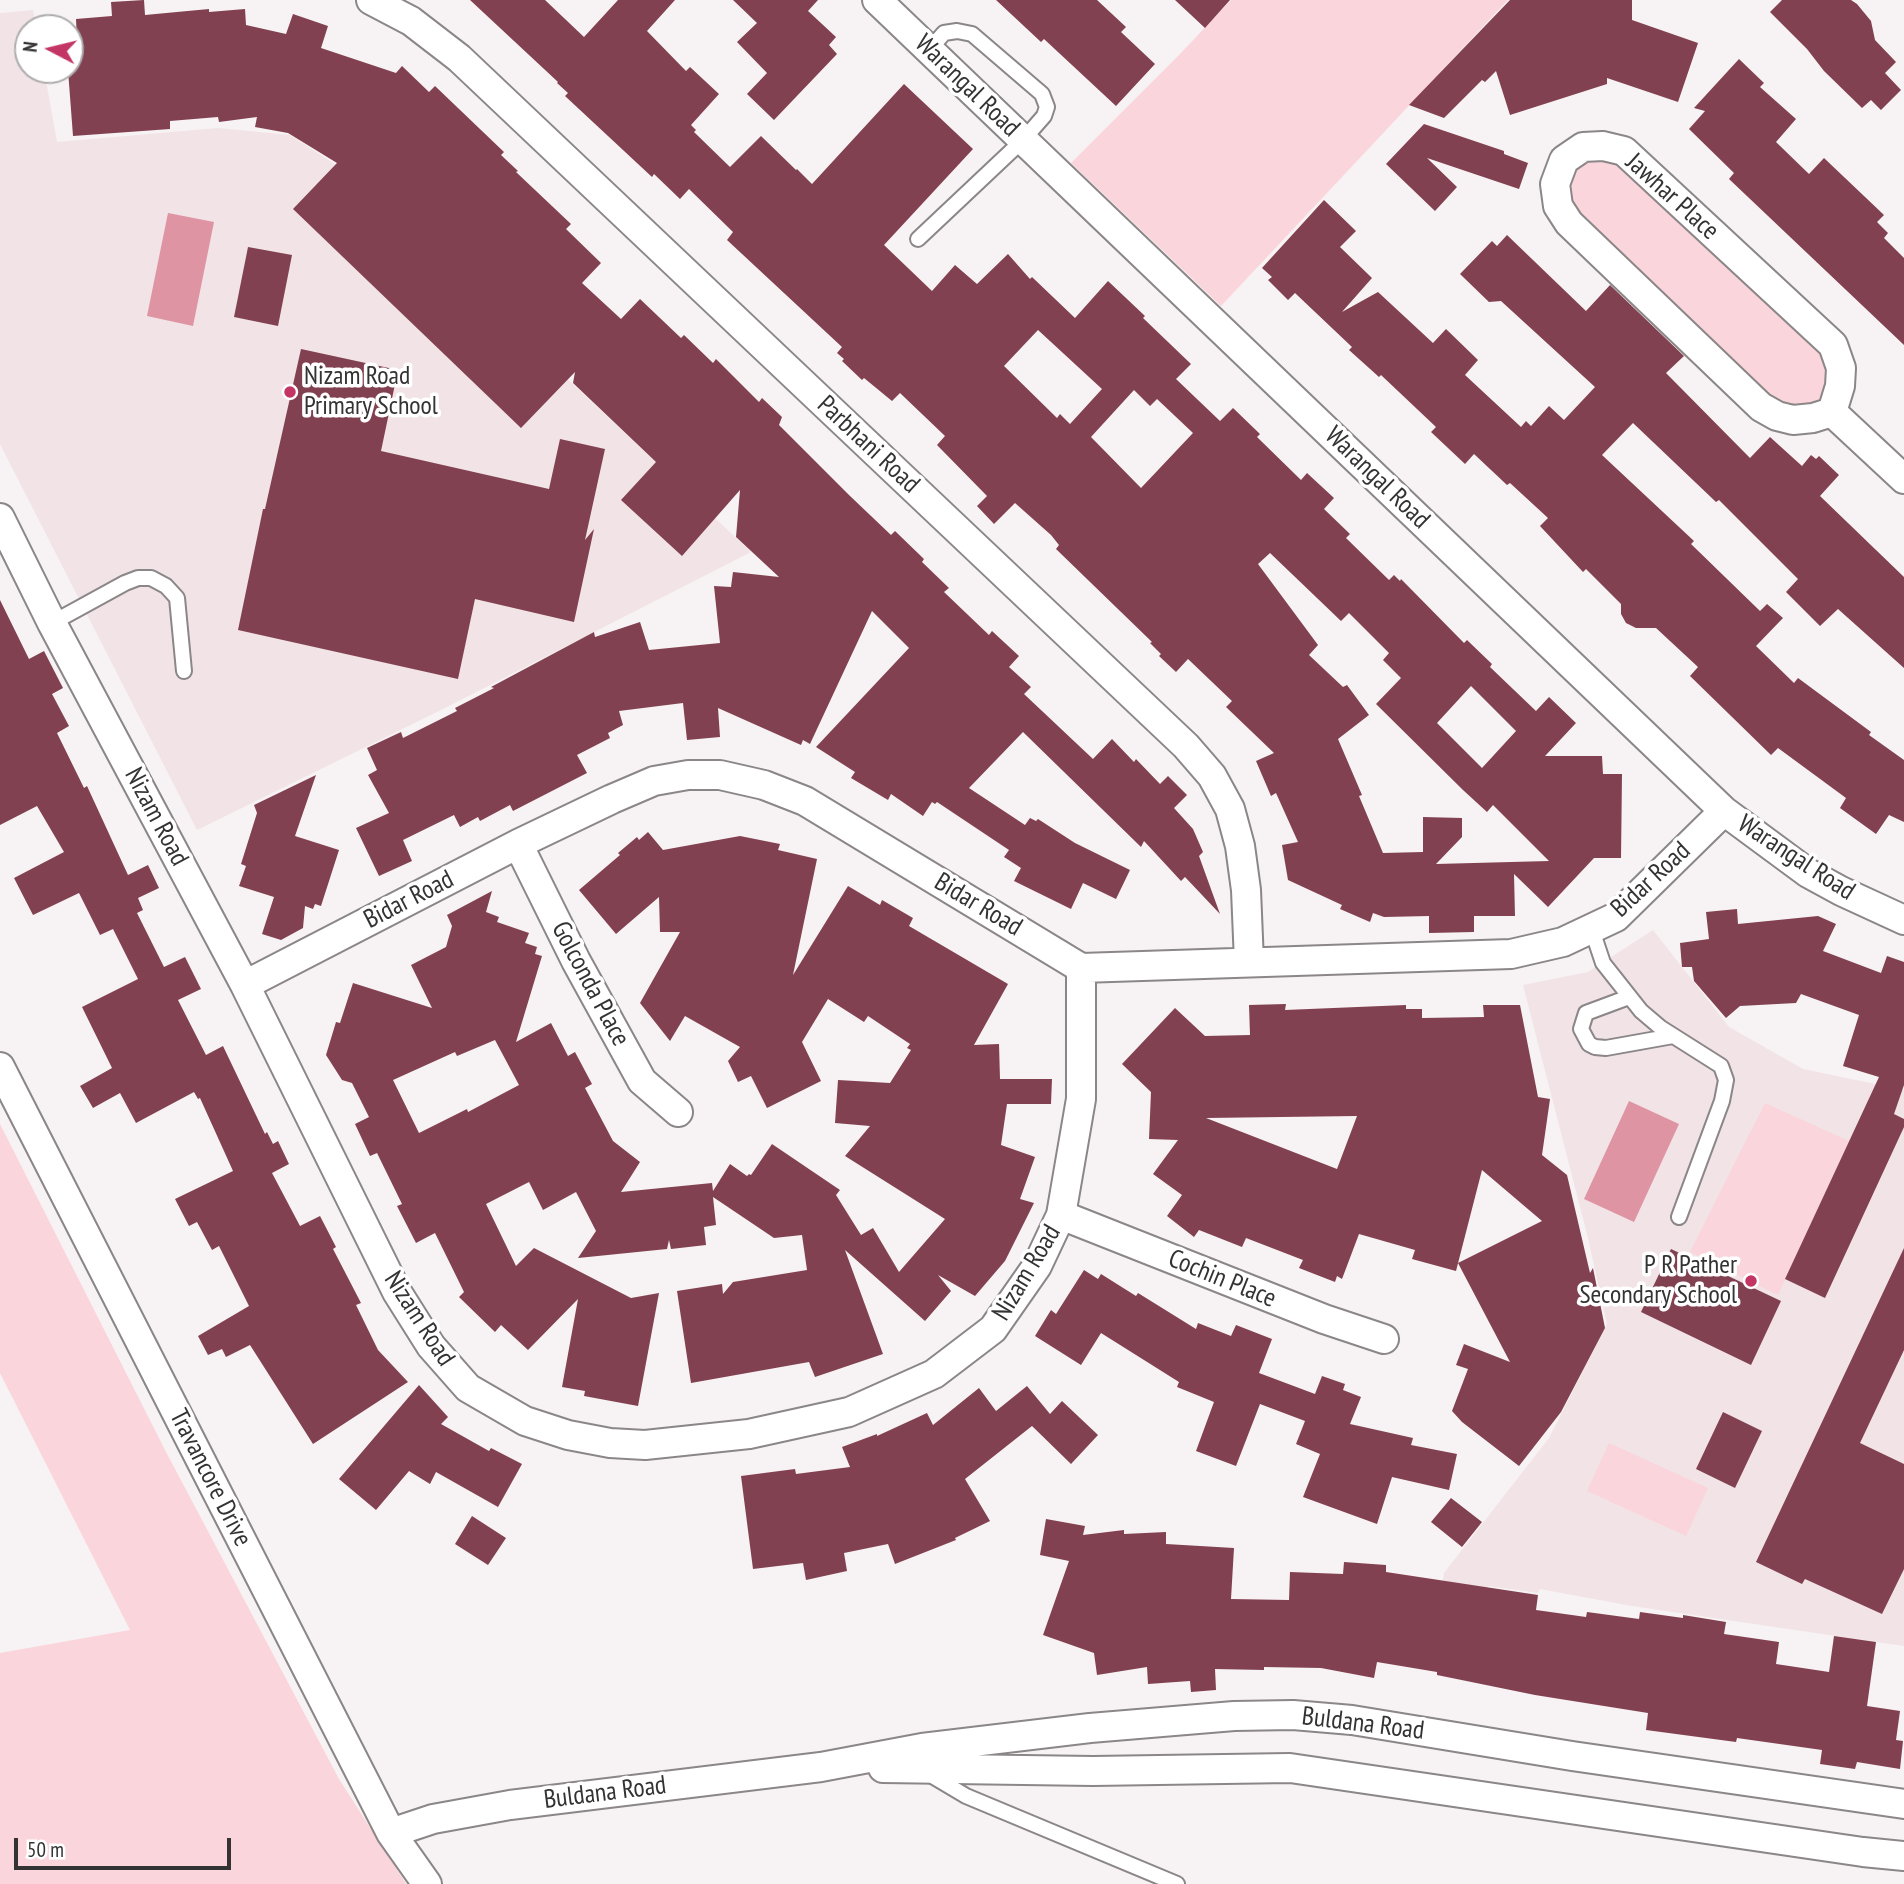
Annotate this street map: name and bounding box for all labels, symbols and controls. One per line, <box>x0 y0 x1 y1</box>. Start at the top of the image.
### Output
north arrow <box>14 14 84 84</box>
street label: Warangal Road <box>908 28 1026 144</box>
text: N <box>18 40 43 53</box>
street label: Jawhar Place <box>1619 147 1725 247</box>
place label: Nizam Road Primary School <box>304 361 438 422</box>
marker: Nizam Road Primary School <box>282 384 298 400</box>
street label: Parbhani Road <box>810 390 926 500</box>
street label: Warangal Road <box>1318 420 1436 536</box>
street label: Nizam Road <box>117 763 195 871</box>
street label: Warangal Road <box>1732 809 1860 907</box>
street label: Bidar Road <box>1605 836 1697 924</box>
street label: Bidar Road <box>359 864 459 936</box>
street label: Bidar Road <box>929 867 1027 943</box>
street label: Golconda Place <box>544 916 636 1052</box>
street label: Nizam Road <box>986 1219 1068 1327</box>
street label: Cochin Place <box>1164 1243 1280 1315</box>
place label: P R Pather Secondary School <box>1579 1250 1737 1312</box>
street label: Nizam Road <box>377 1266 461 1372</box>
marker: P R Pather Secondary School <box>1743 1273 1759 1289</box>
street label: Travancore Drive <box>162 1404 258 1552</box>
street label: Buldana Road <box>1300 1701 1426 1747</box>
street label: Buldana Road <box>542 1770 668 1816</box>
scale bar <box>18 1825 234 1869</box>
text: 50 m <box>27 1836 64 1863</box>

